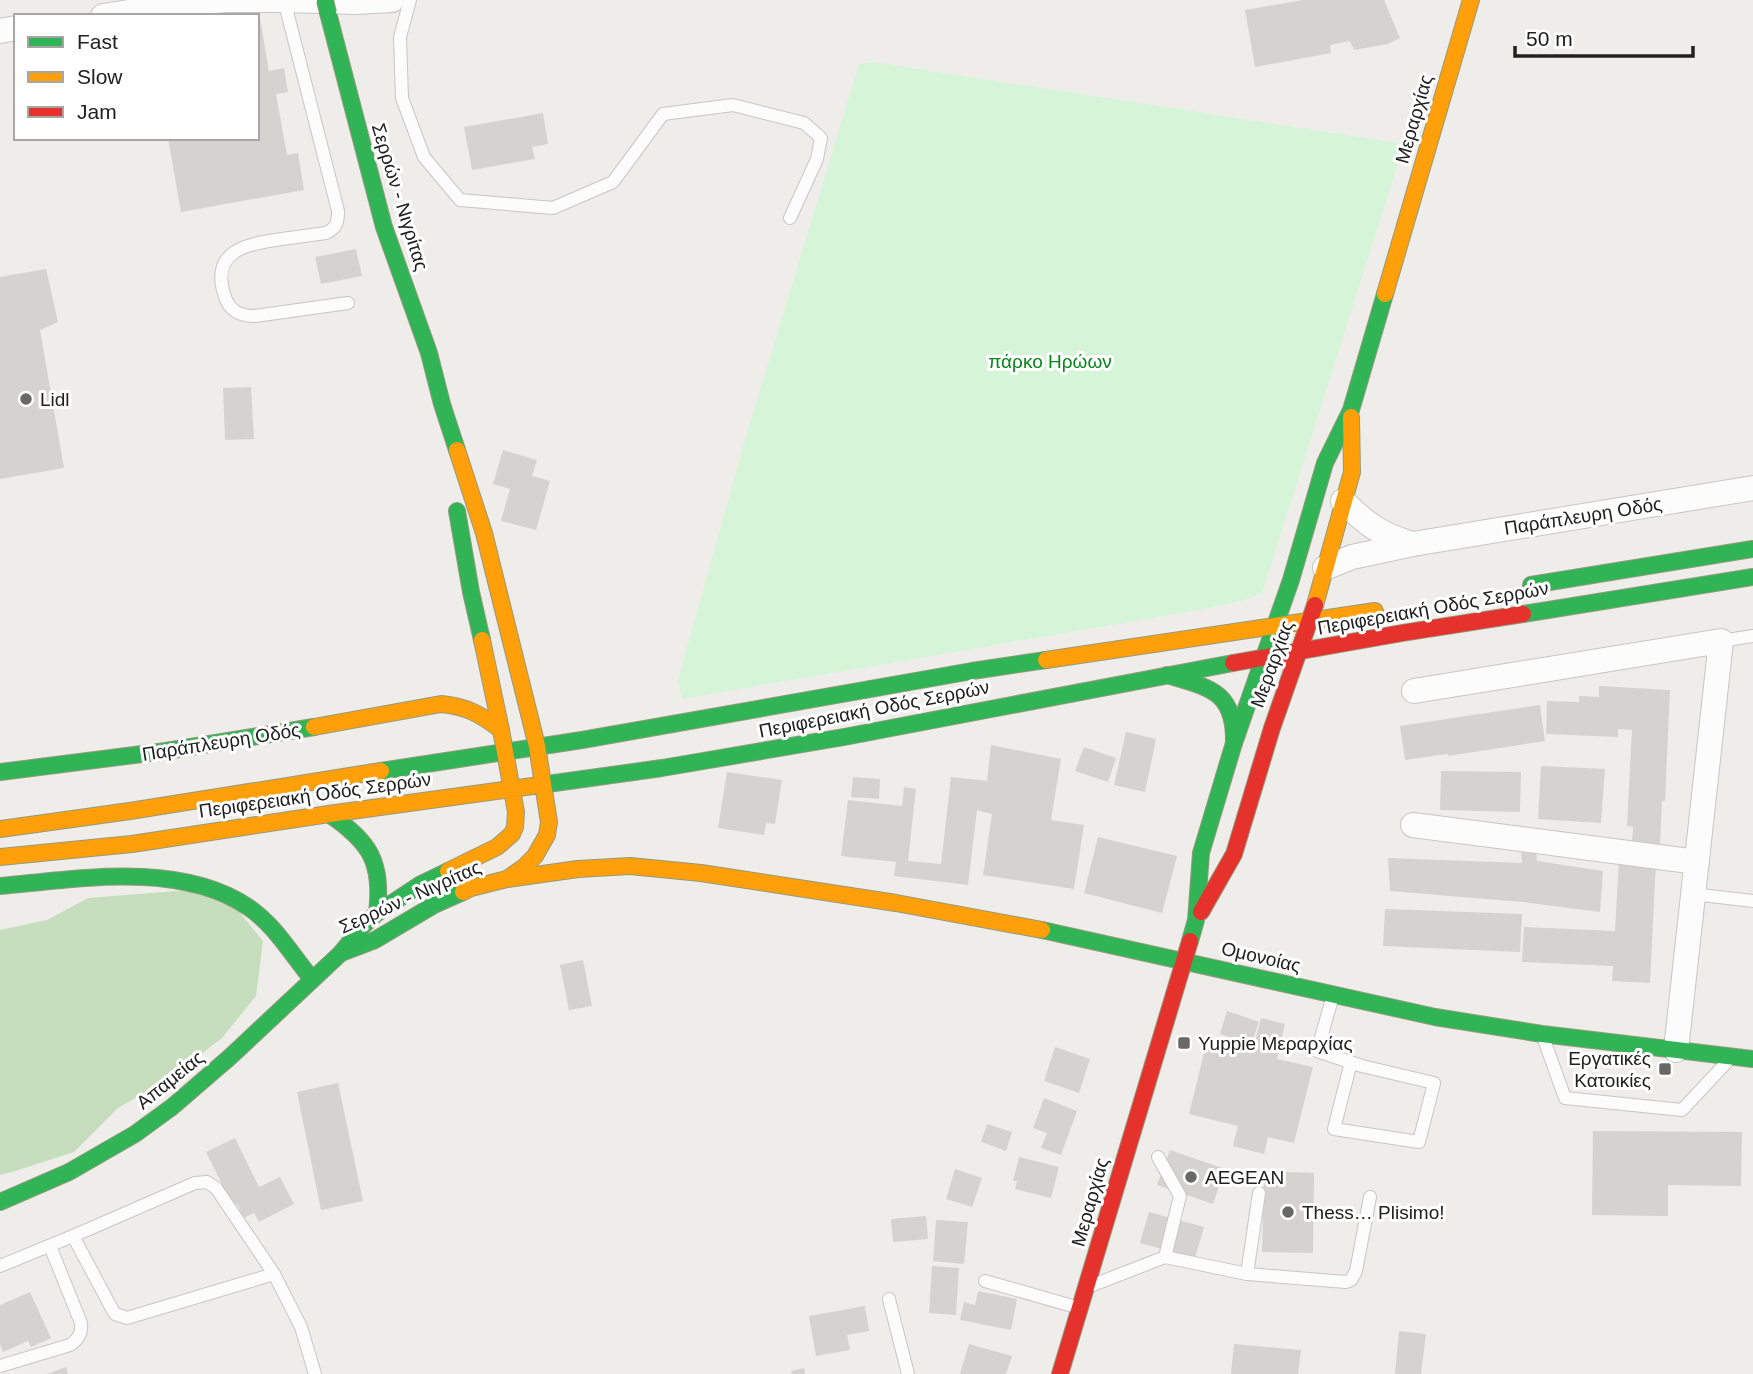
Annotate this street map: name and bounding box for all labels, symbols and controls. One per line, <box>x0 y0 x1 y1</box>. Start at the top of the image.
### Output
legend <box>14 14 259 140</box>
scale bar <box>1515 14 1694 58</box>
text: 50 m <box>1526 27 1573 50</box>
text: Fast <box>77 30 118 53</box>
text: Slow <box>77 65 123 88</box>
street label: Μεραρχίας <box>1391 72 1437 166</box>
text: Jam <box>77 100 117 123</box>
street label: Σερρών - Νιγρίτας <box>368 121 432 273</box>
park label: πάρκο Ηρώων <box>988 351 1112 372</box>
place label: Lidl <box>40 389 70 410</box>
marker: Lidl <box>18 391 34 407</box>
street label: Παράπλευρη Οδός <box>1502 493 1664 539</box>
street label: Περιφερειακή Οδός Σερρών <box>1316 577 1550 639</box>
street label: Μεραρχίας <box>1247 618 1297 710</box>
street label: Περιφερειακή Οδός Σερρών <box>757 676 991 742</box>
street label: Παράπλευρη Οδός <box>140 719 302 765</box>
street label: Περιφερειακή Οδός Σερρών <box>197 768 433 822</box>
street label: Σερρών - Νιγρίτας <box>336 856 484 938</box>
street label: Ομονοίας <box>1219 938 1303 976</box>
place label: Yuppie Μεραρχίας <box>1198 1033 1353 1054</box>
marker: Yuppie Μεραρχίας <box>1176 1035 1192 1051</box>
street label: Απαμείας <box>132 1047 208 1113</box>
place label: Εργατικές Κατοικίες <box>1568 1048 1651 1091</box>
marker: Εργατικές Κατοικίες <box>1657 1061 1673 1077</box>
street label: Μεραρχίας <box>1067 1155 1113 1249</box>
place label: AEGEAN <box>1205 1167 1284 1188</box>
marker: AEGEAN <box>1183 1169 1199 1185</box>
place label: Thess… Plisimo! <box>1302 1202 1445 1223</box>
marker: Thess… Plisimo! <box>1280 1204 1296 1220</box>

